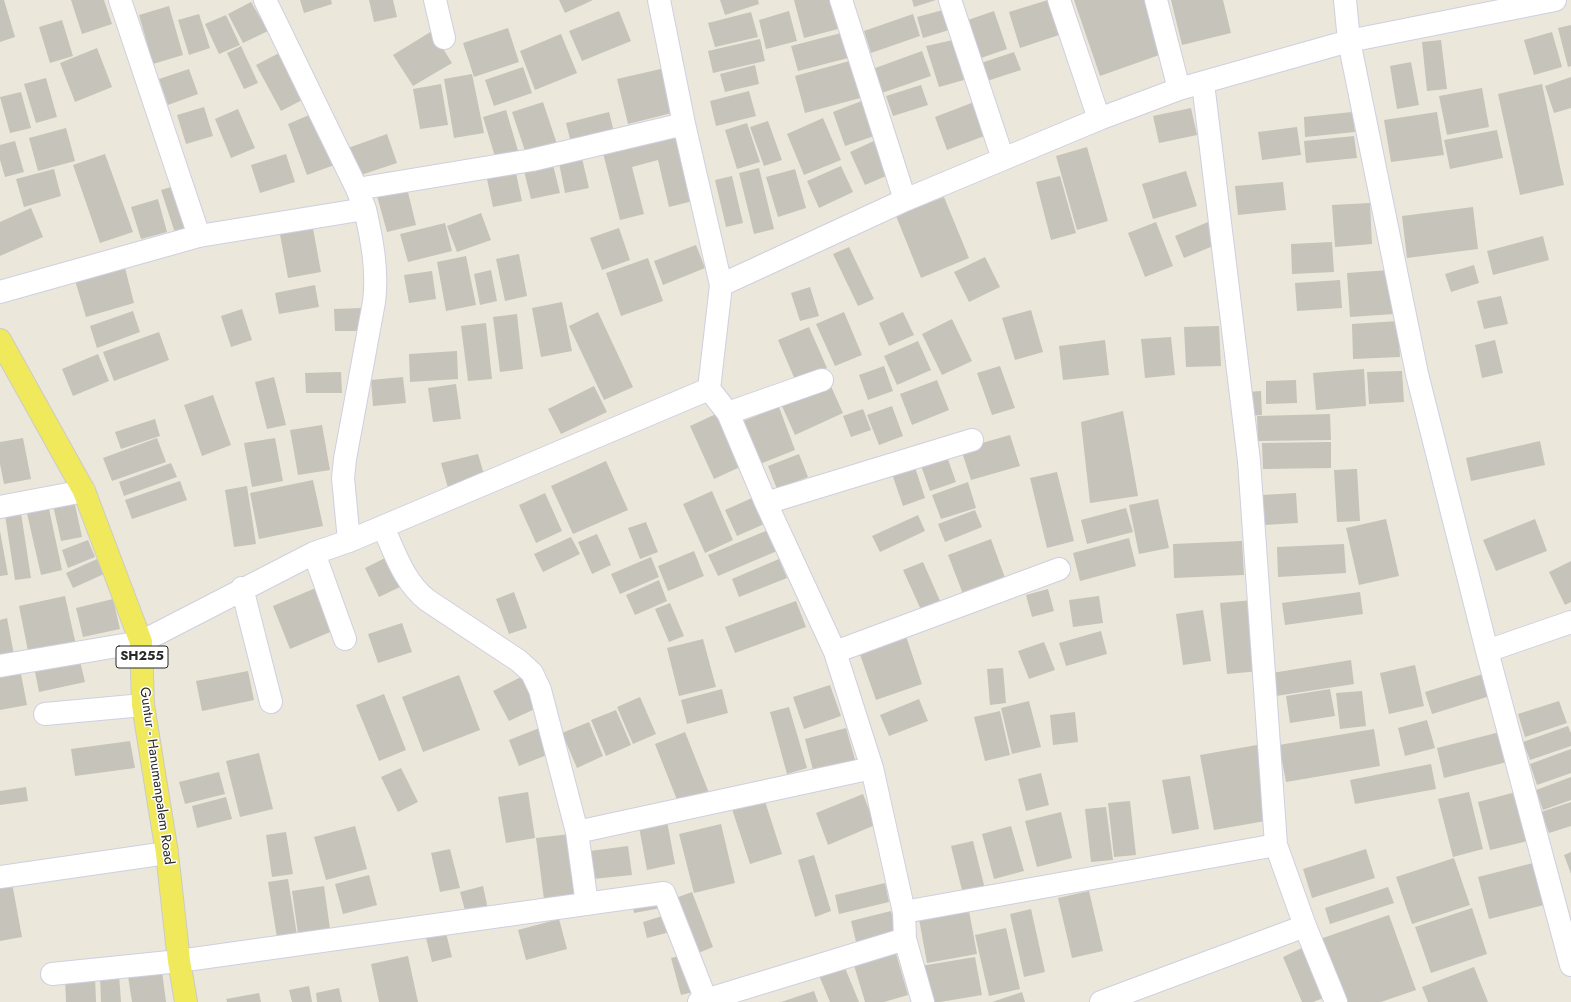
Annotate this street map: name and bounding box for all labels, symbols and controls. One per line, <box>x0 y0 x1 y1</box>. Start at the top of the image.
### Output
road number: SH255 <box>116 646 168 668</box>
street label: Guntur - Hanumanpalem Road <box>135 686 177 866</box>

